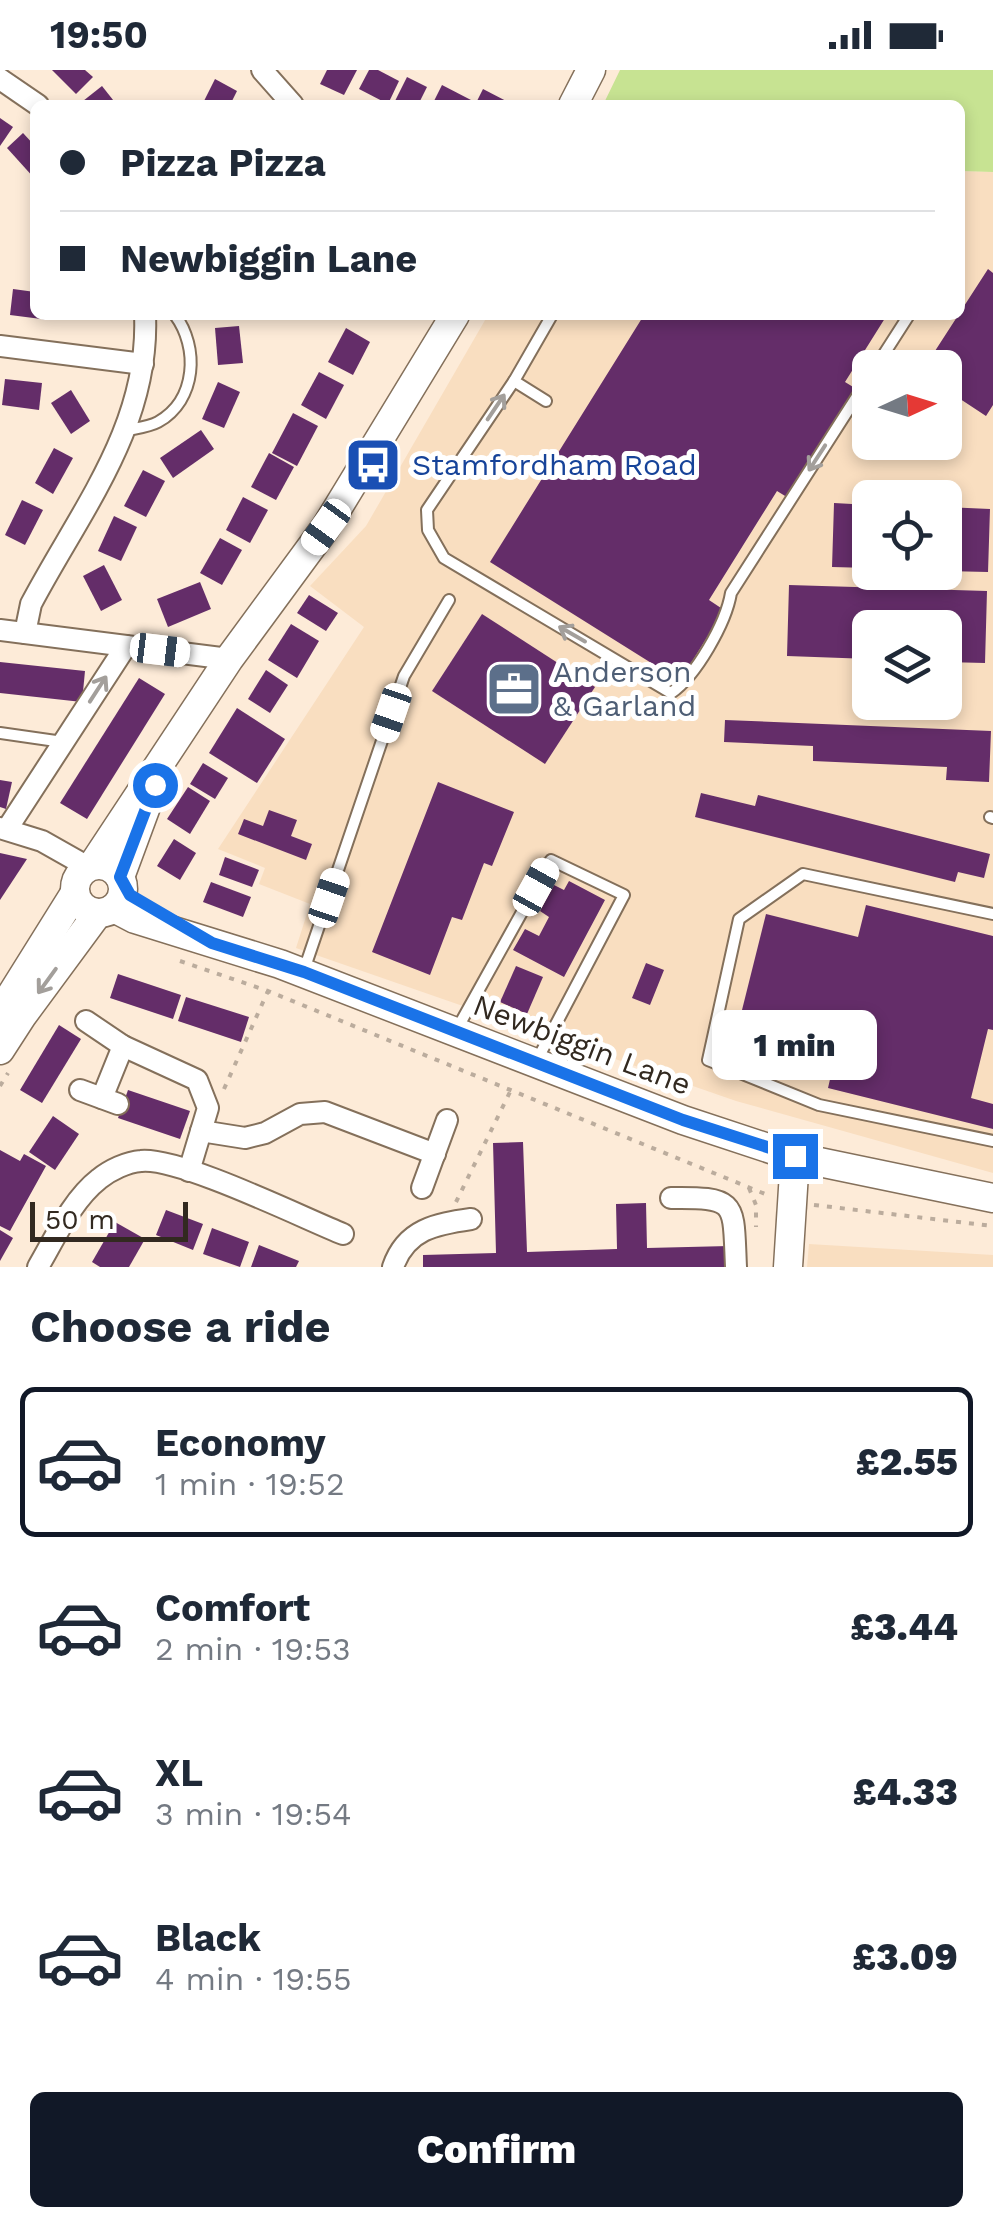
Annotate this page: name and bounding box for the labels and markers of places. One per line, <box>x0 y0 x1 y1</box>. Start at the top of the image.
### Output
bus stop icon: Stamfordham Road <box>343 435 403 495</box>
place label: Stamfordham Road <box>412 447 697 482</box>
place label: Anderson & Garland <box>553 654 696 723</box>
office icon: Anderson & Garland <box>484 659 544 719</box>

